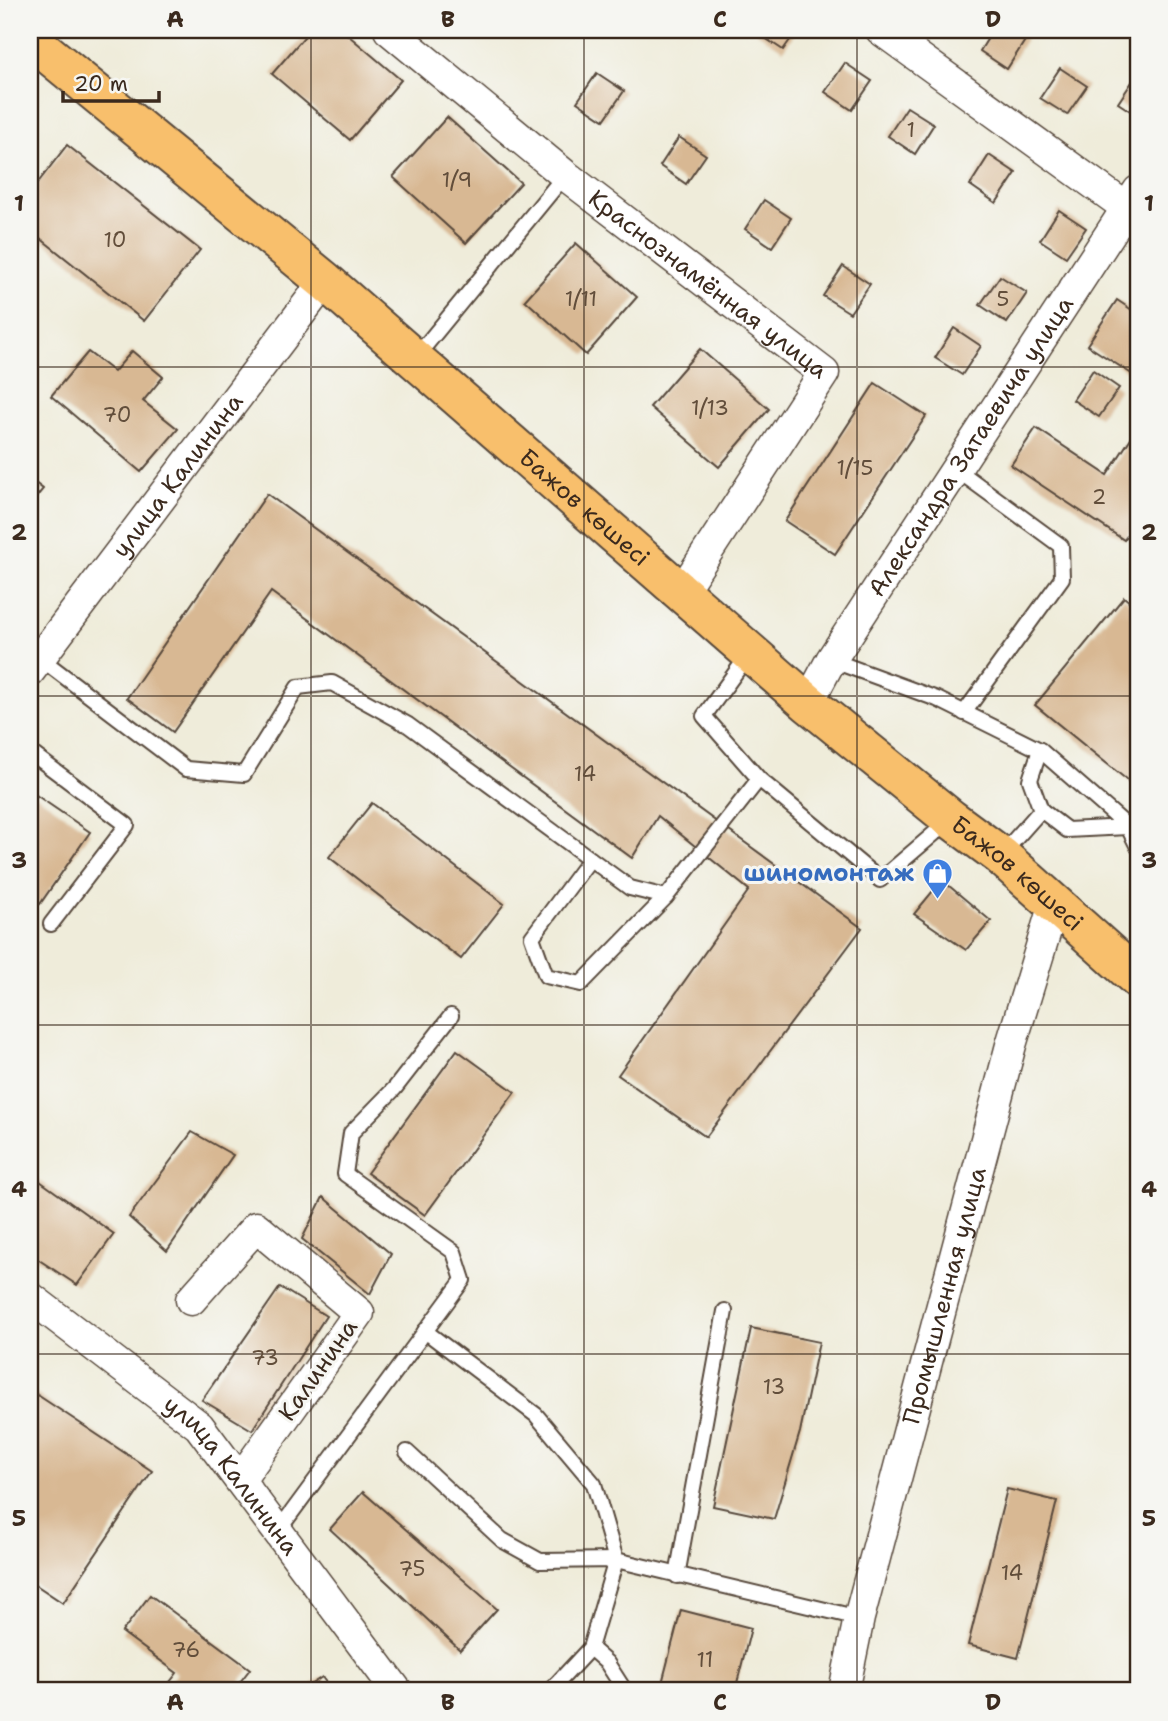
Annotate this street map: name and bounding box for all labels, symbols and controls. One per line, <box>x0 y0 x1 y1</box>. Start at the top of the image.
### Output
text: A <box>166 4 184 34</box>
text: B <box>441 4 455 34</box>
text: C <box>713 4 727 34</box>
text: D <box>985 4 1001 34</box>
scale bar <box>63 60 159 104</box>
text: 20 m <box>74 70 128 98</box>
house number: 1 <box>907 116 915 144</box>
house number: 1/9 <box>442 166 472 194</box>
street label: Краснознамённая улица <box>582 183 834 386</box>
text: 1 <box>14 188 24 218</box>
text: 1 <box>1144 188 1154 218</box>
house number: 10 <box>104 226 126 254</box>
house number: 1/11 <box>565 285 597 313</box>
house number: 5 <box>997 285 1009 313</box>
street label: Александра Затаевича улица <box>861 290 1081 603</box>
street label: улица Калинина <box>105 387 250 564</box>
house number: 1/13 <box>691 394 729 422</box>
house number: 70 <box>103 401 131 429</box>
street label: Бажов көшесі <box>512 442 657 573</box>
house number: 1/15 <box>837 454 873 482</box>
house number: 2 <box>1092 483 1106 511</box>
text: 2 <box>11 517 27 547</box>
text: 2 <box>1141 517 1157 547</box>
house number: 14 <box>574 760 596 788</box>
street label: Бажов көшесі <box>945 809 1090 938</box>
text: 3 <box>11 845 27 875</box>
text: 3 <box>1141 845 1157 875</box>
shop icon: шиномонтаж <box>920 856 954 900</box>
place label: шиномонтаж <box>744 857 915 889</box>
street label: Промышленная улица <box>895 1163 994 1428</box>
text: 4 <box>11 1174 27 1204</box>
text: 4 <box>1141 1174 1157 1204</box>
street label: Калинина <box>271 1313 365 1427</box>
house number: 73 <box>251 1344 279 1372</box>
house number: 13 <box>763 1373 785 1401</box>
street label: улица Калинина <box>157 1389 306 1562</box>
text: 5 <box>12 1503 26 1533</box>
text: 5 <box>1142 1503 1156 1533</box>
house number: 75 <box>399 1555 425 1583</box>
house number: 14 <box>1001 1559 1023 1587</box>
house number: 76 <box>172 1636 200 1664</box>
house number: 11 <box>697 1646 713 1674</box>
text: A <box>166 1687 184 1717</box>
text: B <box>441 1687 455 1717</box>
text: C <box>713 1687 727 1717</box>
text: D <box>985 1687 1001 1717</box>

